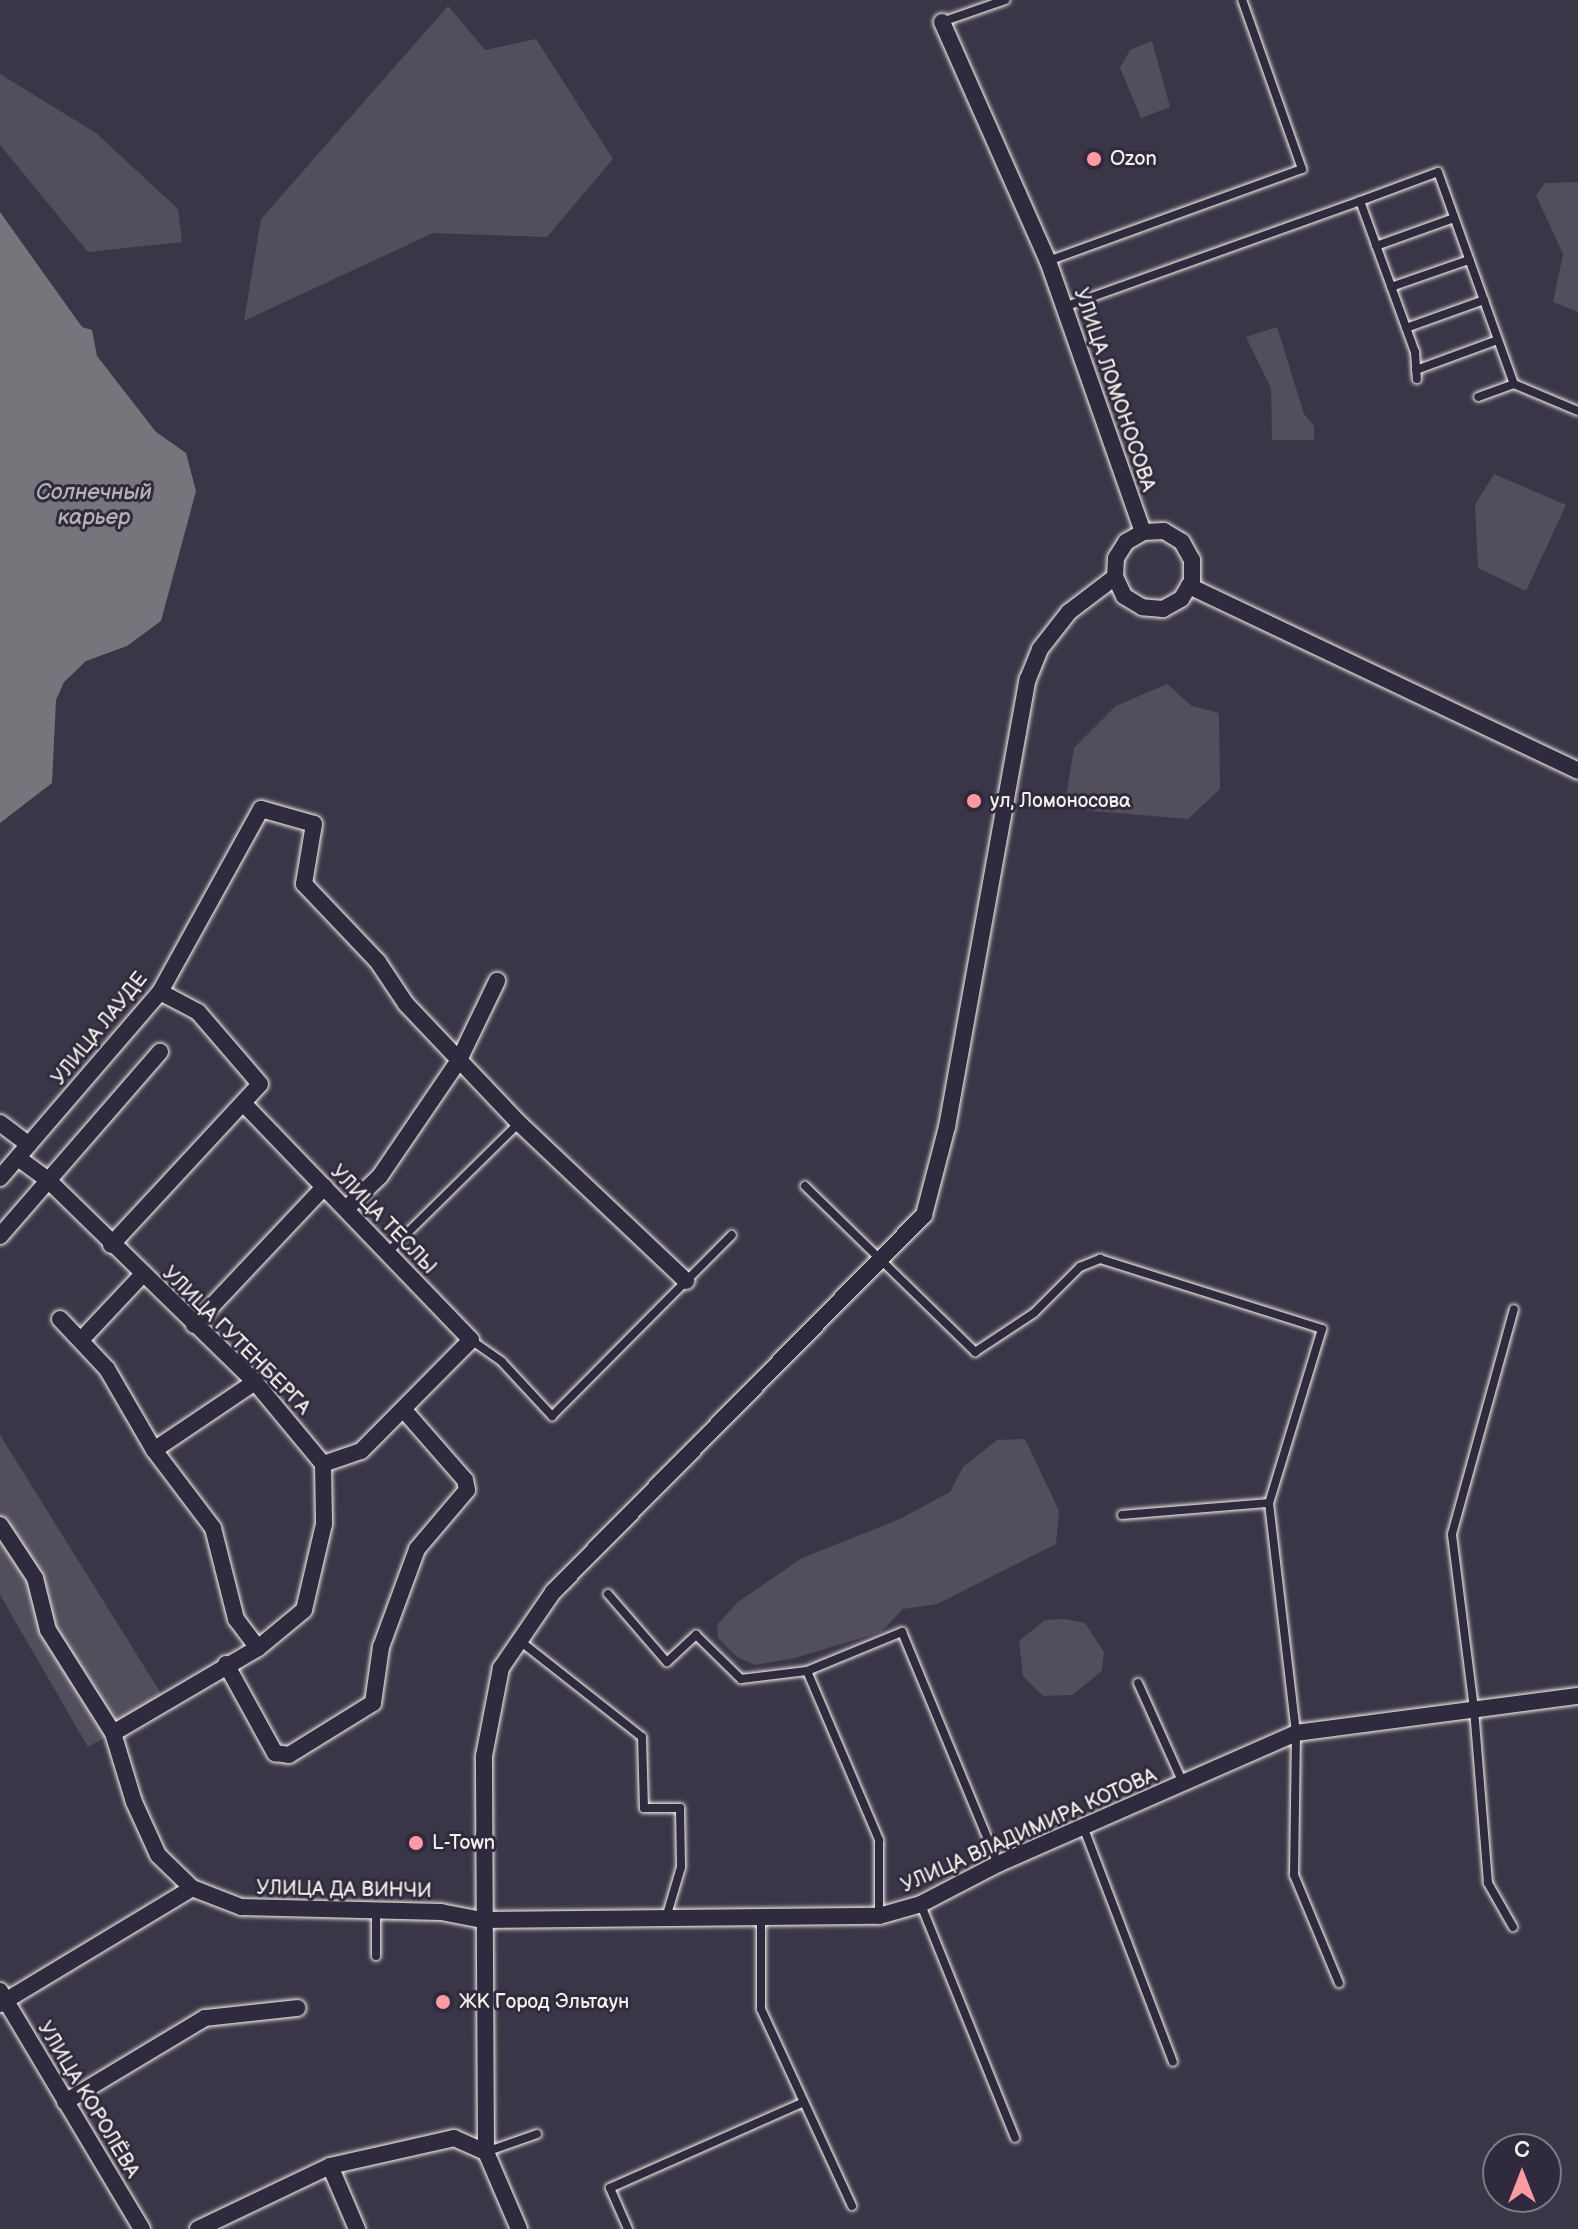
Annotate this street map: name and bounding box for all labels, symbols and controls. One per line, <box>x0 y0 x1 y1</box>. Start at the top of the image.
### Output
place label: Ozon <box>1110 147 1157 171</box>
marker: Ozon <box>1085 150 1103 168</box>
street label: УЛИЦА ЛОМОНОСОВА <box>1068 285 1160 495</box>
water label: Солнечный карьер <box>36 479 152 530</box>
place label: ул, Ломоносова <box>990 789 1131 813</box>
marker: ул, Ломоносова <box>965 792 983 810</box>
street label: УЛИЦА ЛАУДЕ <box>47 968 153 1090</box>
street label: УЛИЦА ТЕСЛЫ <box>325 1160 441 1280</box>
street label: УЛИЦА ГУТЕНБЕРГА <box>157 1262 315 1420</box>
street label: УЛИЦА ВЛАДИМИРА КОТОВА <box>898 1764 1160 1898</box>
place label: L-Town <box>432 1831 495 1855</box>
marker: L-Town <box>407 1834 425 1852</box>
street label: УЛИЦА ДА ВИНЧИ <box>256 1876 432 1904</box>
place label: ЖК Город Эльтаун <box>459 1990 629 2014</box>
marker: ЖК Город Эльтаун <box>434 1993 452 2011</box>
street label: УЛИЦА КОРОЛЁВА <box>32 2018 144 2182</box>
north arrow <box>1482 2133 1562 2213</box>
text: С <box>1514 2137 1530 2164</box>

